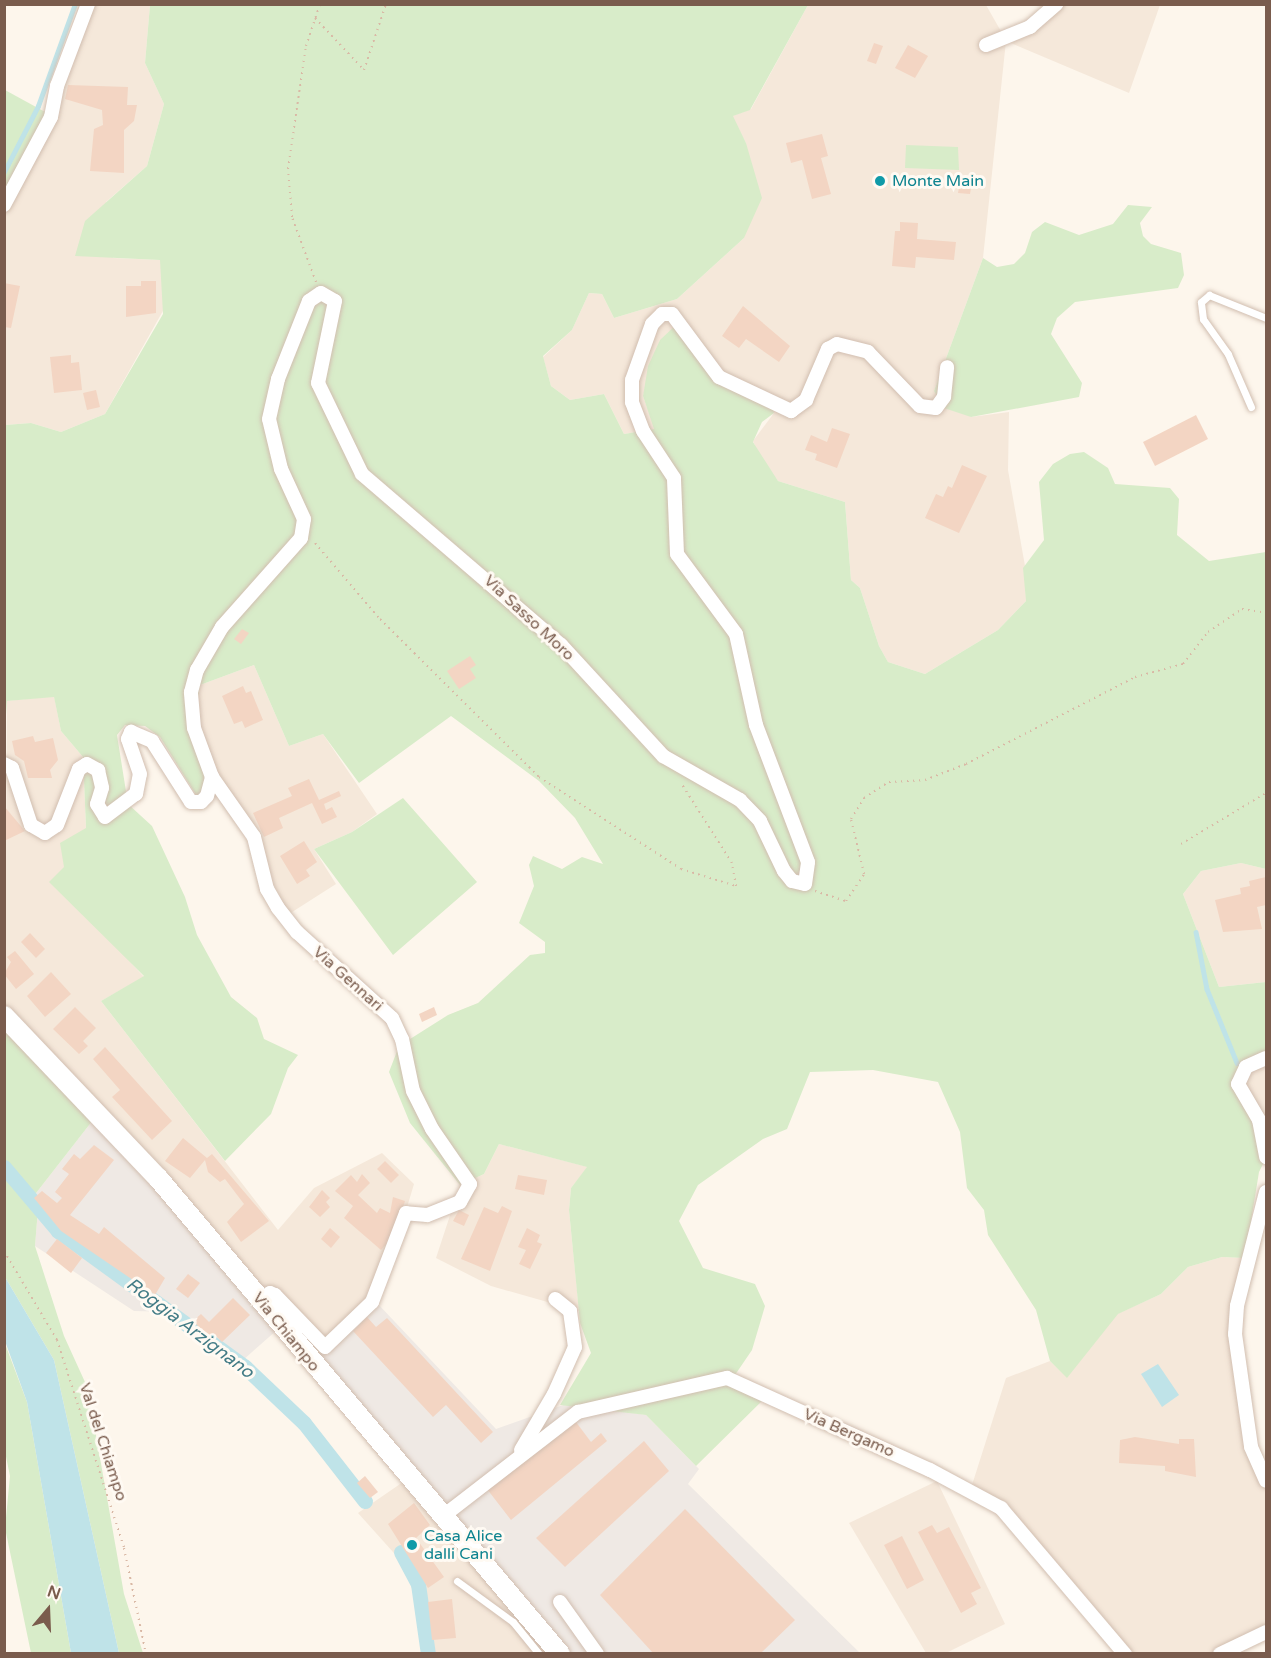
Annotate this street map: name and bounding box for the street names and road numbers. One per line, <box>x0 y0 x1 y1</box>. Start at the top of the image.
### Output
street label: Via Sasso Moro <box>480 571 578 665</box>
street label: Via Gennari <box>309 942 387 1016</box>
street label: Via Chiampo <box>248 1288 324 1376</box>
street label: Val del Chiampo <box>75 1381 131 1503</box>
street label: Via Bergamo <box>801 1404 897 1462</box>

